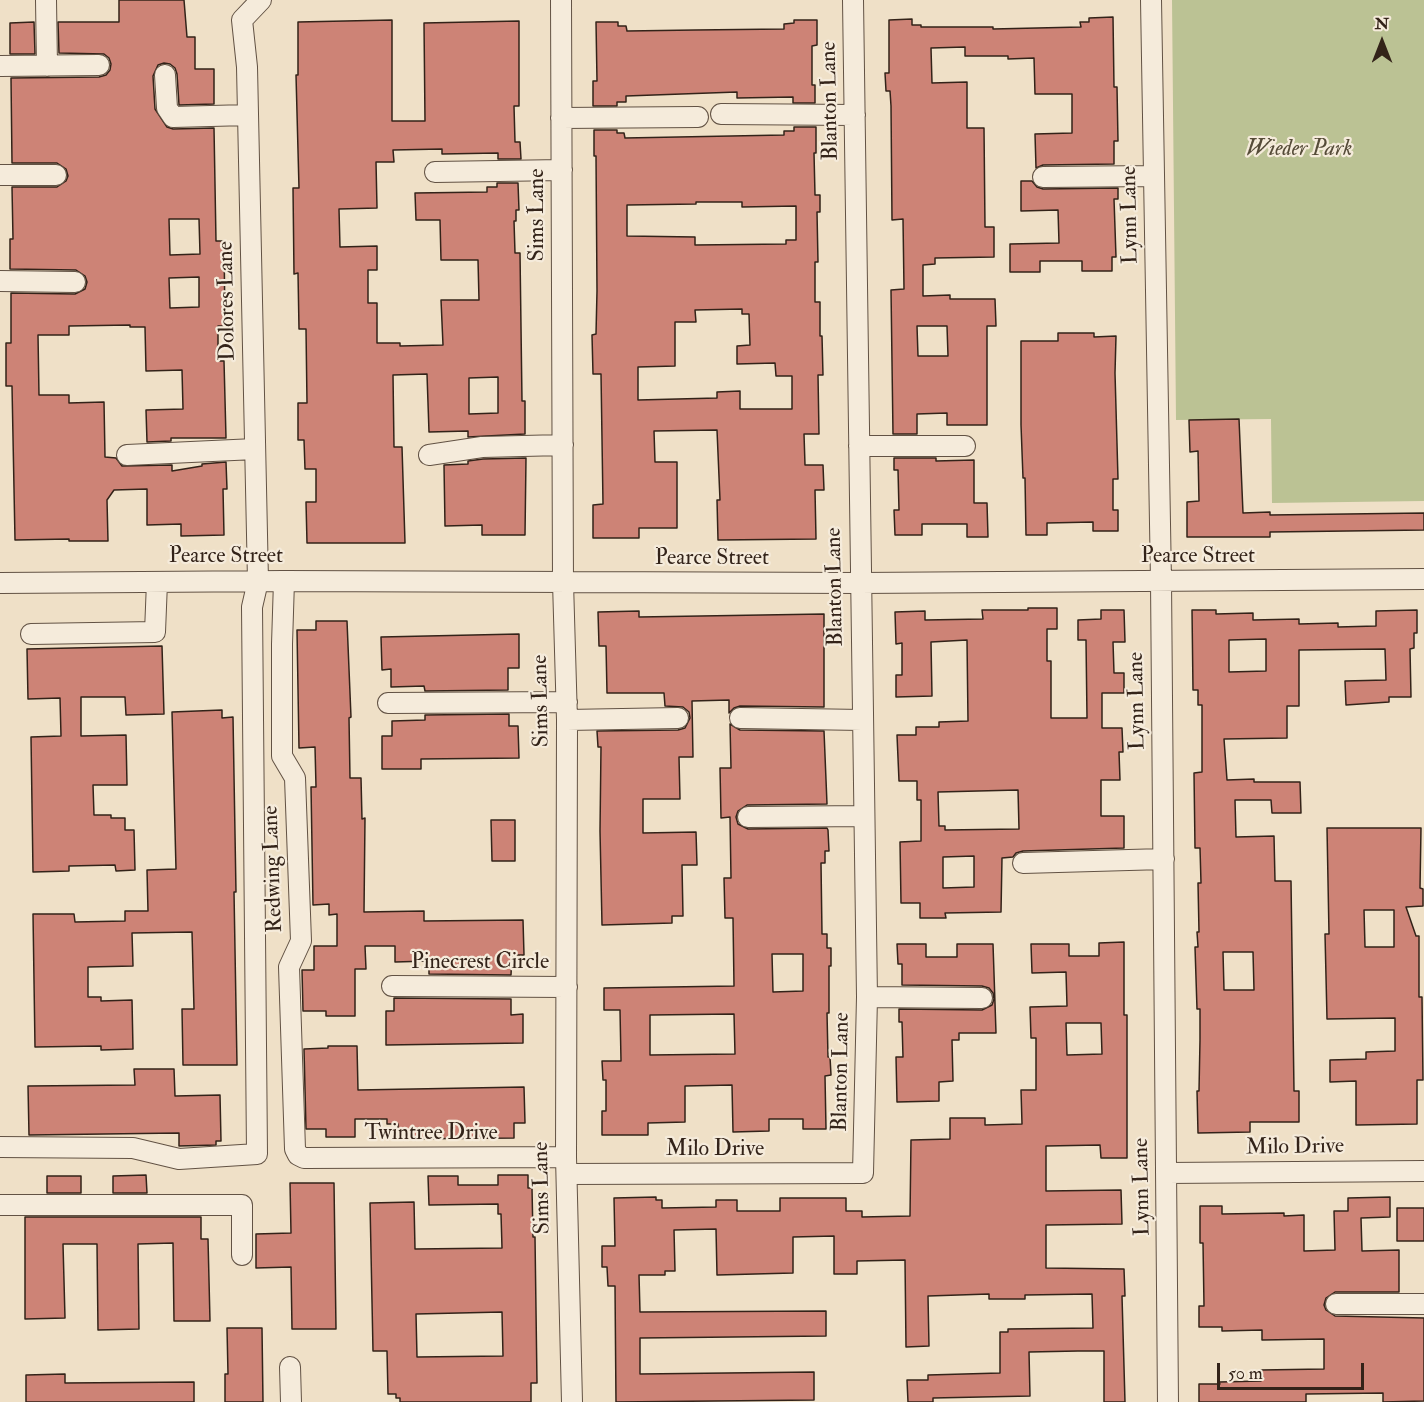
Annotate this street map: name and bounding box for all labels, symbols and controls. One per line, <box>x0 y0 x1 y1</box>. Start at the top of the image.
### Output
north arrow <box>1352 12 1412 72</box>
text: N <box>1375 14 1389 34</box>
street label: Blanton Lane <box>817 41 845 161</box>
park label: Wieder Park <box>1246 137 1352 163</box>
street label: Lynn Lane <box>1117 166 1145 264</box>
street label: Sims Lane <box>525 169 551 261</box>
street label: Dolores Lane <box>214 241 242 361</box>
street label: Blanton Lane <box>822 527 850 647</box>
street label: Pearce Street <box>169 544 283 570</box>
street label: Pearce Street <box>1141 544 1255 570</box>
street label: Pearce Street <box>655 546 769 572</box>
street label: Lynn Lane <box>1124 652 1152 750</box>
street label: Sims Lane <box>528 654 556 748</box>
street label: Redwing Lane <box>259 805 289 933</box>
street label: Pinecrest Circle <box>411 950 549 976</box>
street label: Blanton Lane <box>828 1012 856 1132</box>
street label: Twintree Drive <box>364 1121 498 1147</box>
street label: Milo Drive <box>1246 1134 1344 1162</box>
street label: Milo Drive <box>666 1137 764 1163</box>
street label: Lynn Lane <box>1129 1138 1157 1236</box>
street label: Sims Lane <box>529 1141 557 1235</box>
scale bar <box>1220 1351 1367 1389</box>
text: 50 m <box>1228 1362 1263 1385</box>

